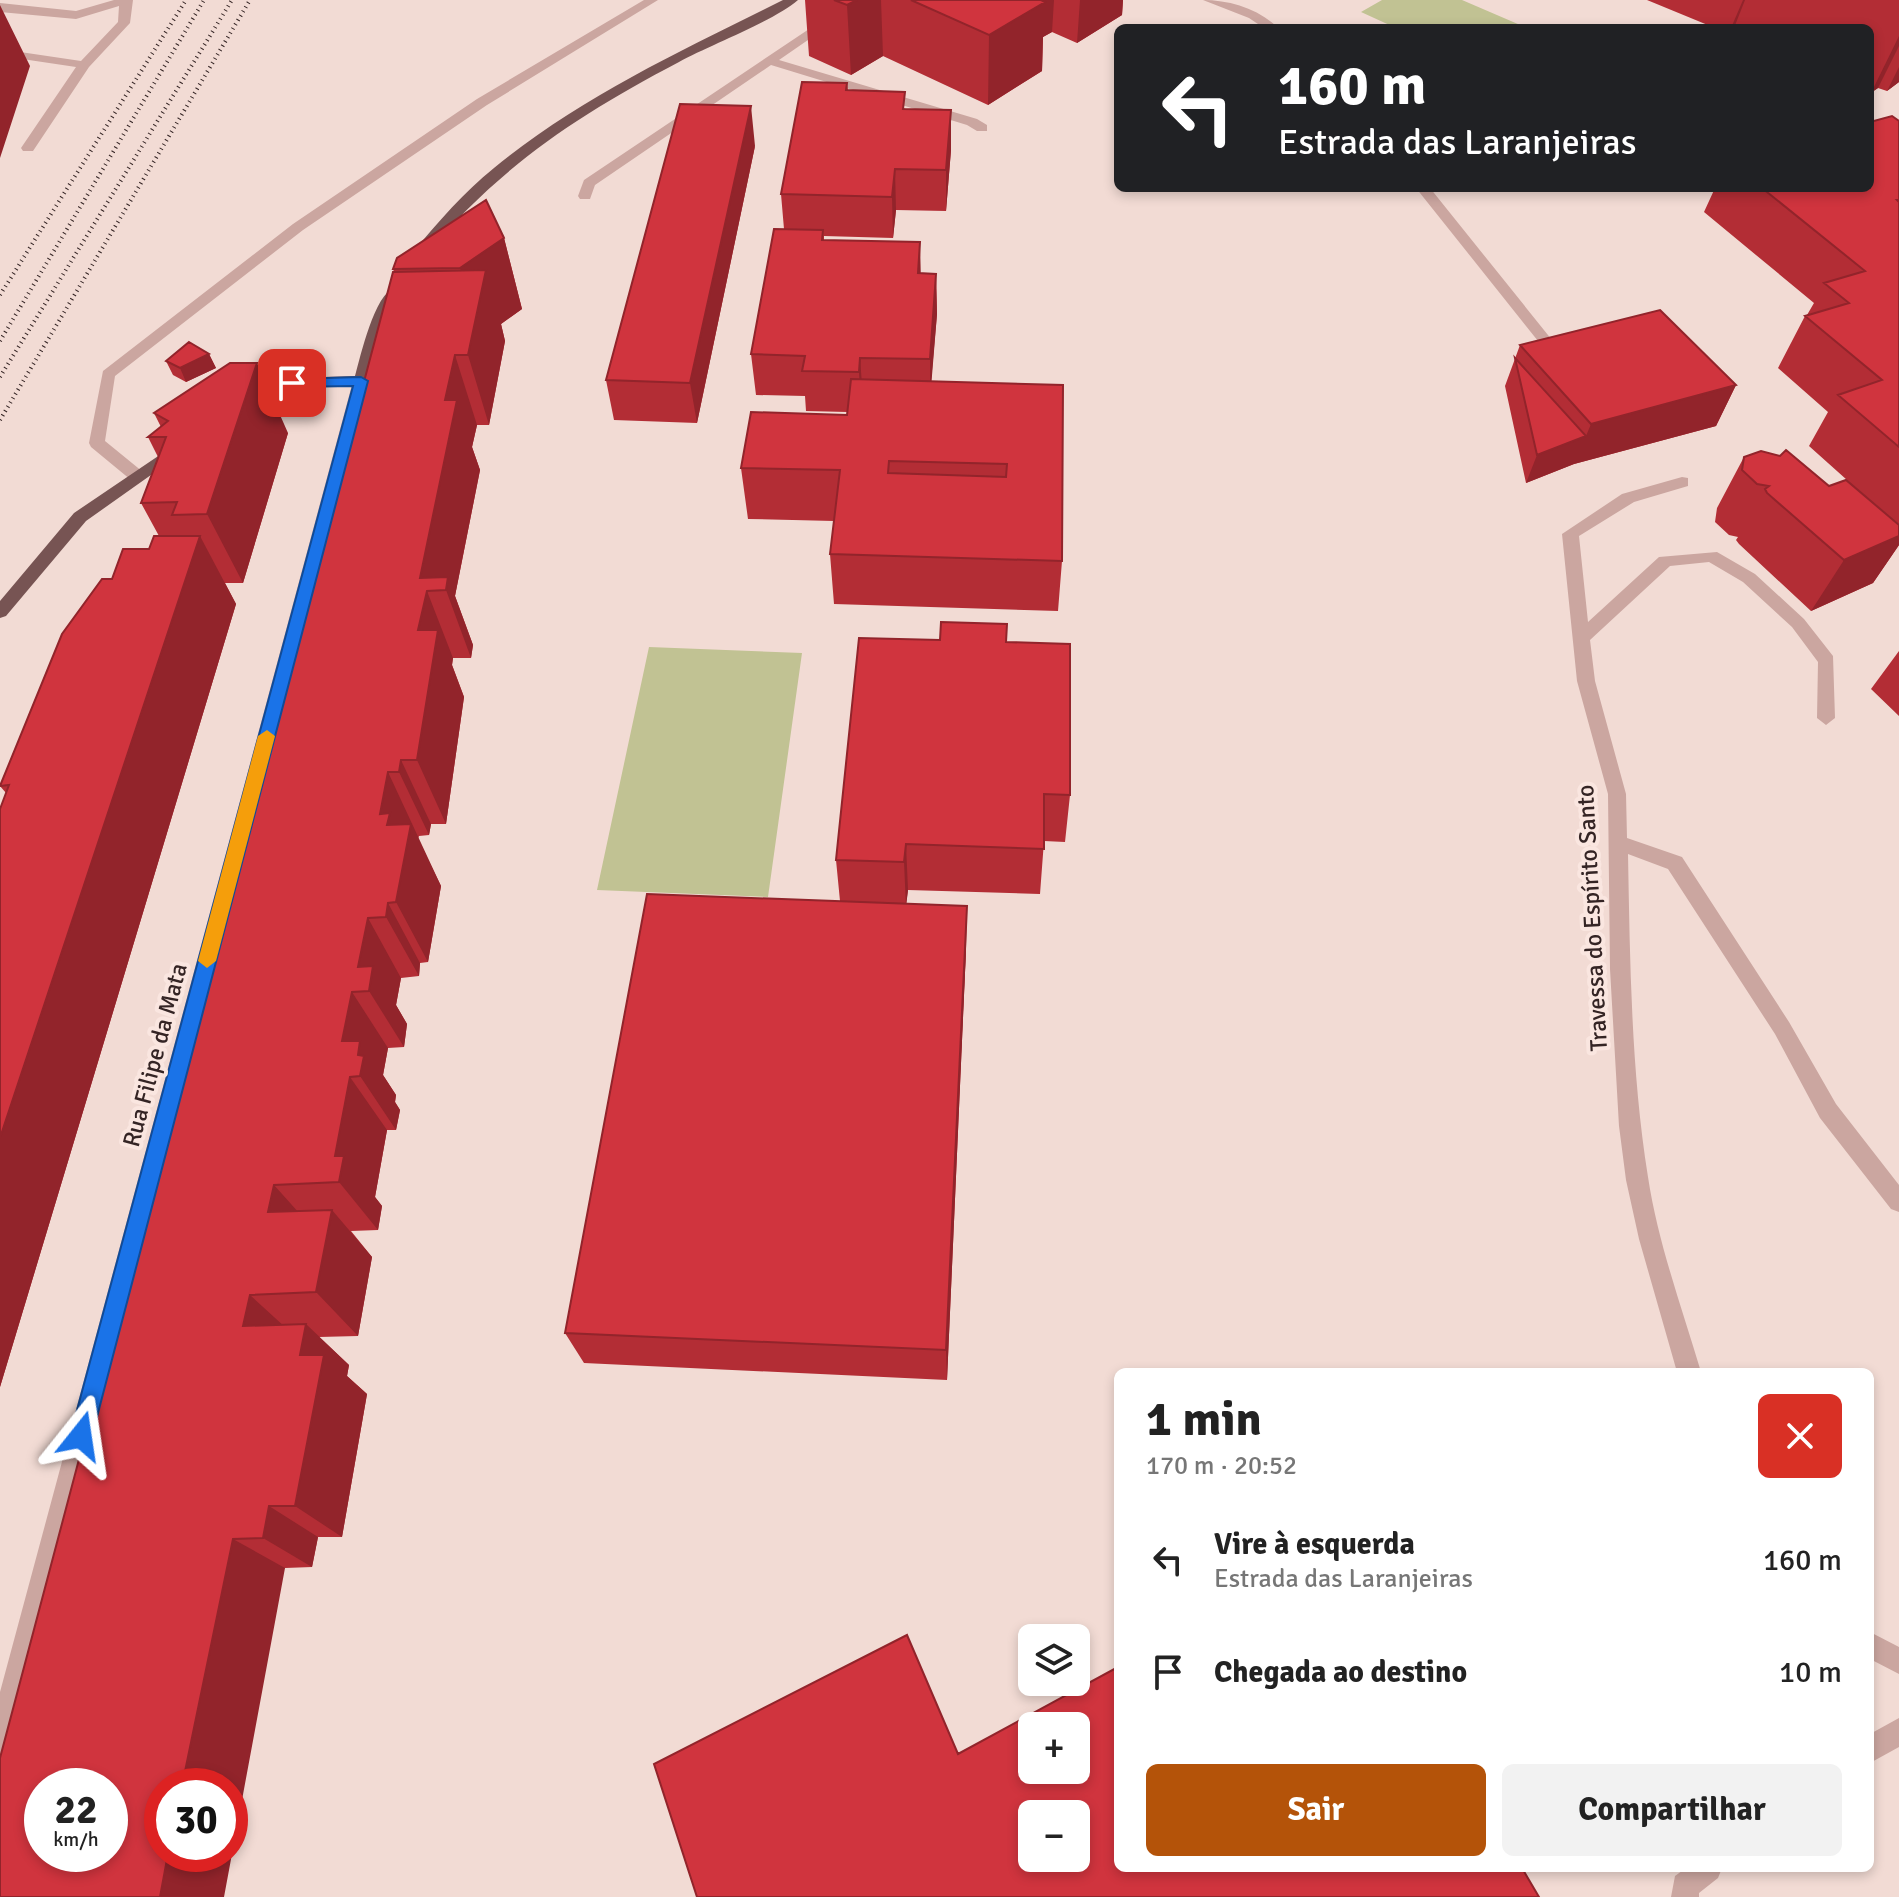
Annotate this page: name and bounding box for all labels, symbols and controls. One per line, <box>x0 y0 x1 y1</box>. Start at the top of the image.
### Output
text: 160 m <box>1278 51 1426 120</box>
icon: left <box>1146 56 1250 160</box>
text: Estrada das Laranjeiras <box>1278 120 1636 165</box>
pin <box>258 349 326 417</box>
icon: arrive <box>270 361 314 405</box>
street label: Travessa do Espírito Santo <box>1570 784 1614 1052</box>
street label: Rua Filipe da Mata <box>116 960 194 1150</box>
text: 1 min <box>1146 1390 1262 1449</box>
position arrow <box>39 1394 123 1478</box>
button: close <box>1758 1394 1842 1478</box>
text: 170 m · 20:52 <box>1146 1450 1297 1482</box>
text: Vire à esquerda <box>1214 1526 1415 1563</box>
icon: left <box>1146 1538 1190 1582</box>
text: 160 m <box>1763 1542 1842 1579</box>
text: Estrada das Laranjeiras <box>1214 1563 1473 1595</box>
map controls <box>1018 1624 1090 1872</box>
button: layers <box>1018 1624 1090 1696</box>
icon: arrive <box>1146 1650 1190 1694</box>
text: Chegada ao destino <box>1214 1654 1467 1691</box>
text: 10 m <box>1779 1654 1842 1691</box>
button: + <box>1018 1712 1090 1784</box>
button: Sair <box>1146 1764 1486 1856</box>
button: Compartilhar <box>1502 1764 1842 1856</box>
speed limit sign: 30 <box>144 1768 248 1872</box>
text: 22 <box>54 1785 98 1835</box>
button: − <box>1018 1800 1090 1872</box>
text: km/h <box>53 1827 99 1852</box>

